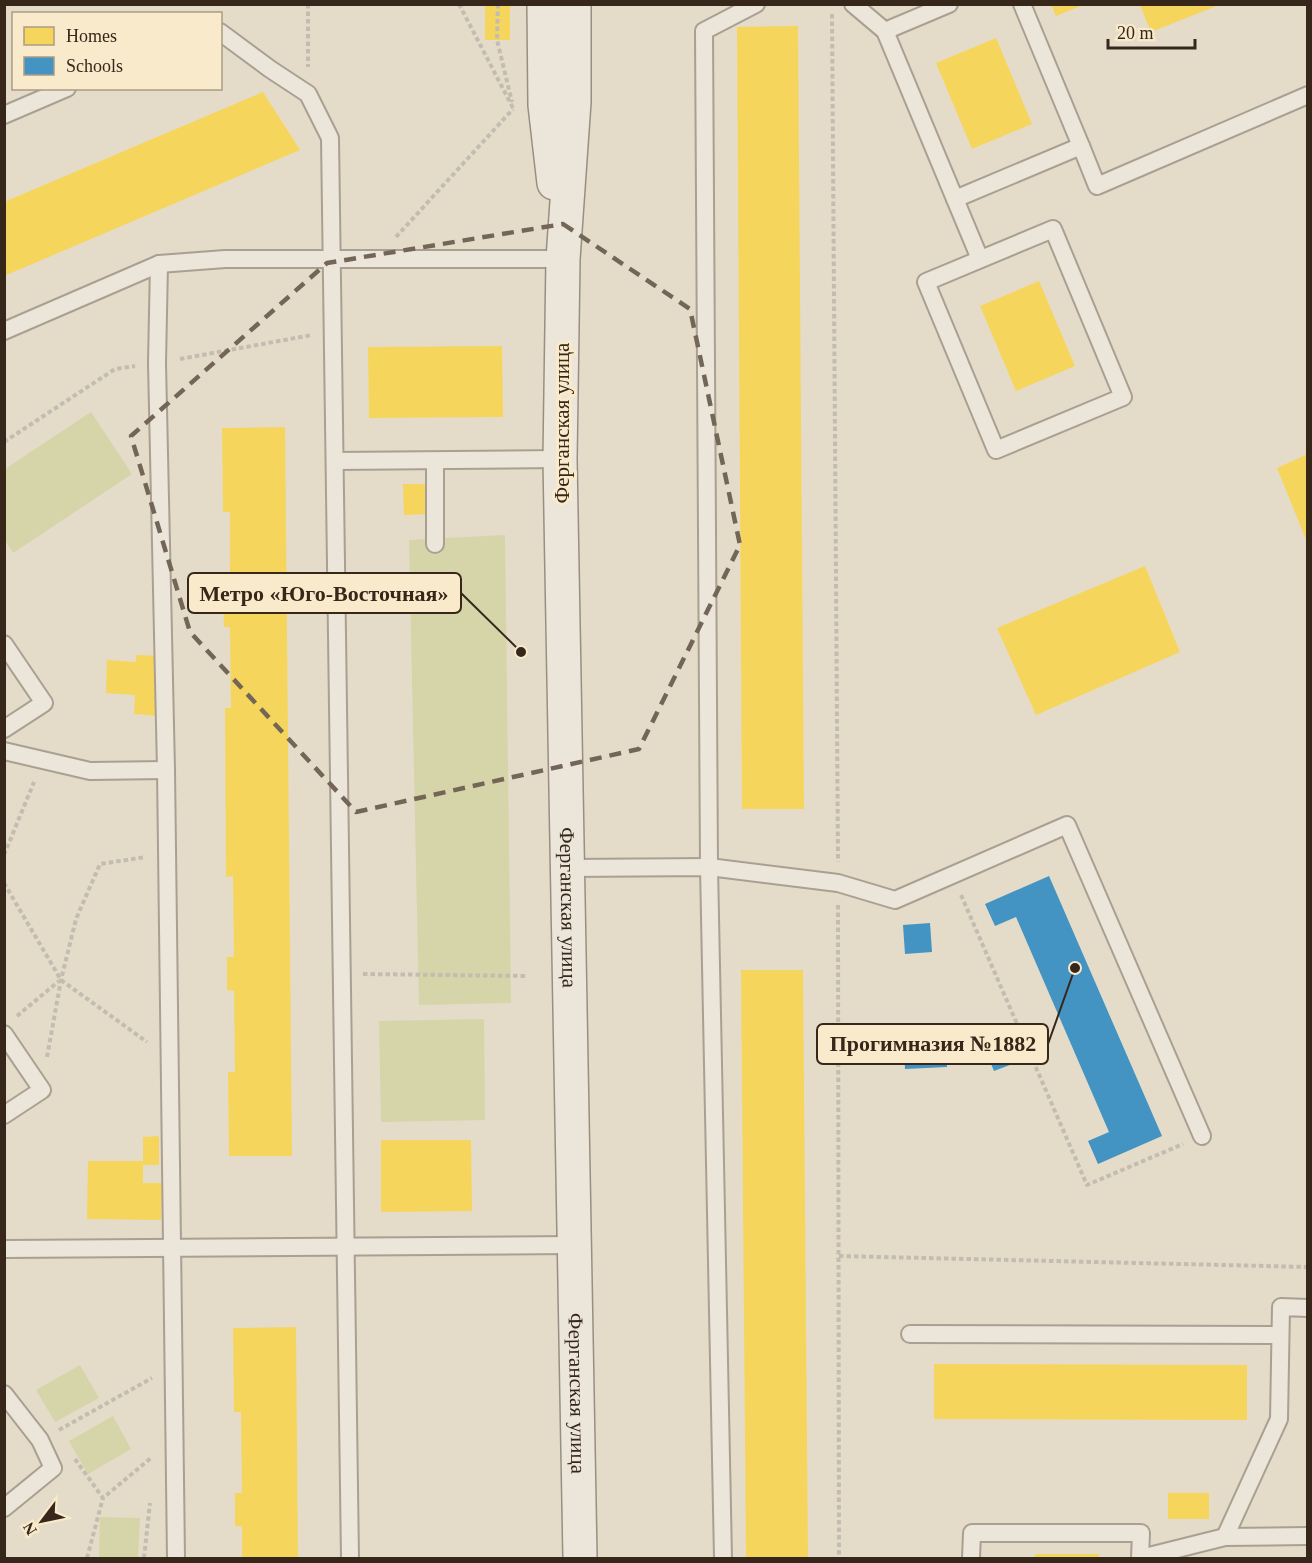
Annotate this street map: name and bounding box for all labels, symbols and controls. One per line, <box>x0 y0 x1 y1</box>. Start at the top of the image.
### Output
legend <box>12 12 222 90</box>
scale bar <box>1108 12 1195 50</box>
text: 20 m <box>1117 23 1154 43</box>
text: Homes <box>66 26 117 46</box>
text: Schools <box>66 56 123 76</box>
street label: Ферганская улица <box>550 342 574 503</box>
callout: Метро «Юго-Восточная» <box>188 573 461 613</box>
text: Метро «Юго-Восточная» <box>200 581 448 606</box>
street label: Ферганская улица <box>555 827 582 989</box>
callout: Прогимназия №1882 <box>817 1024 1048 1064</box>
text: Прогимназия №1882 <box>830 1031 1036 1056</box>
street label: Ферганская улица <box>564 1313 590 1475</box>
north arrow <box>12 1491 72 1551</box>
text: N <box>19 1519 40 1538</box>

